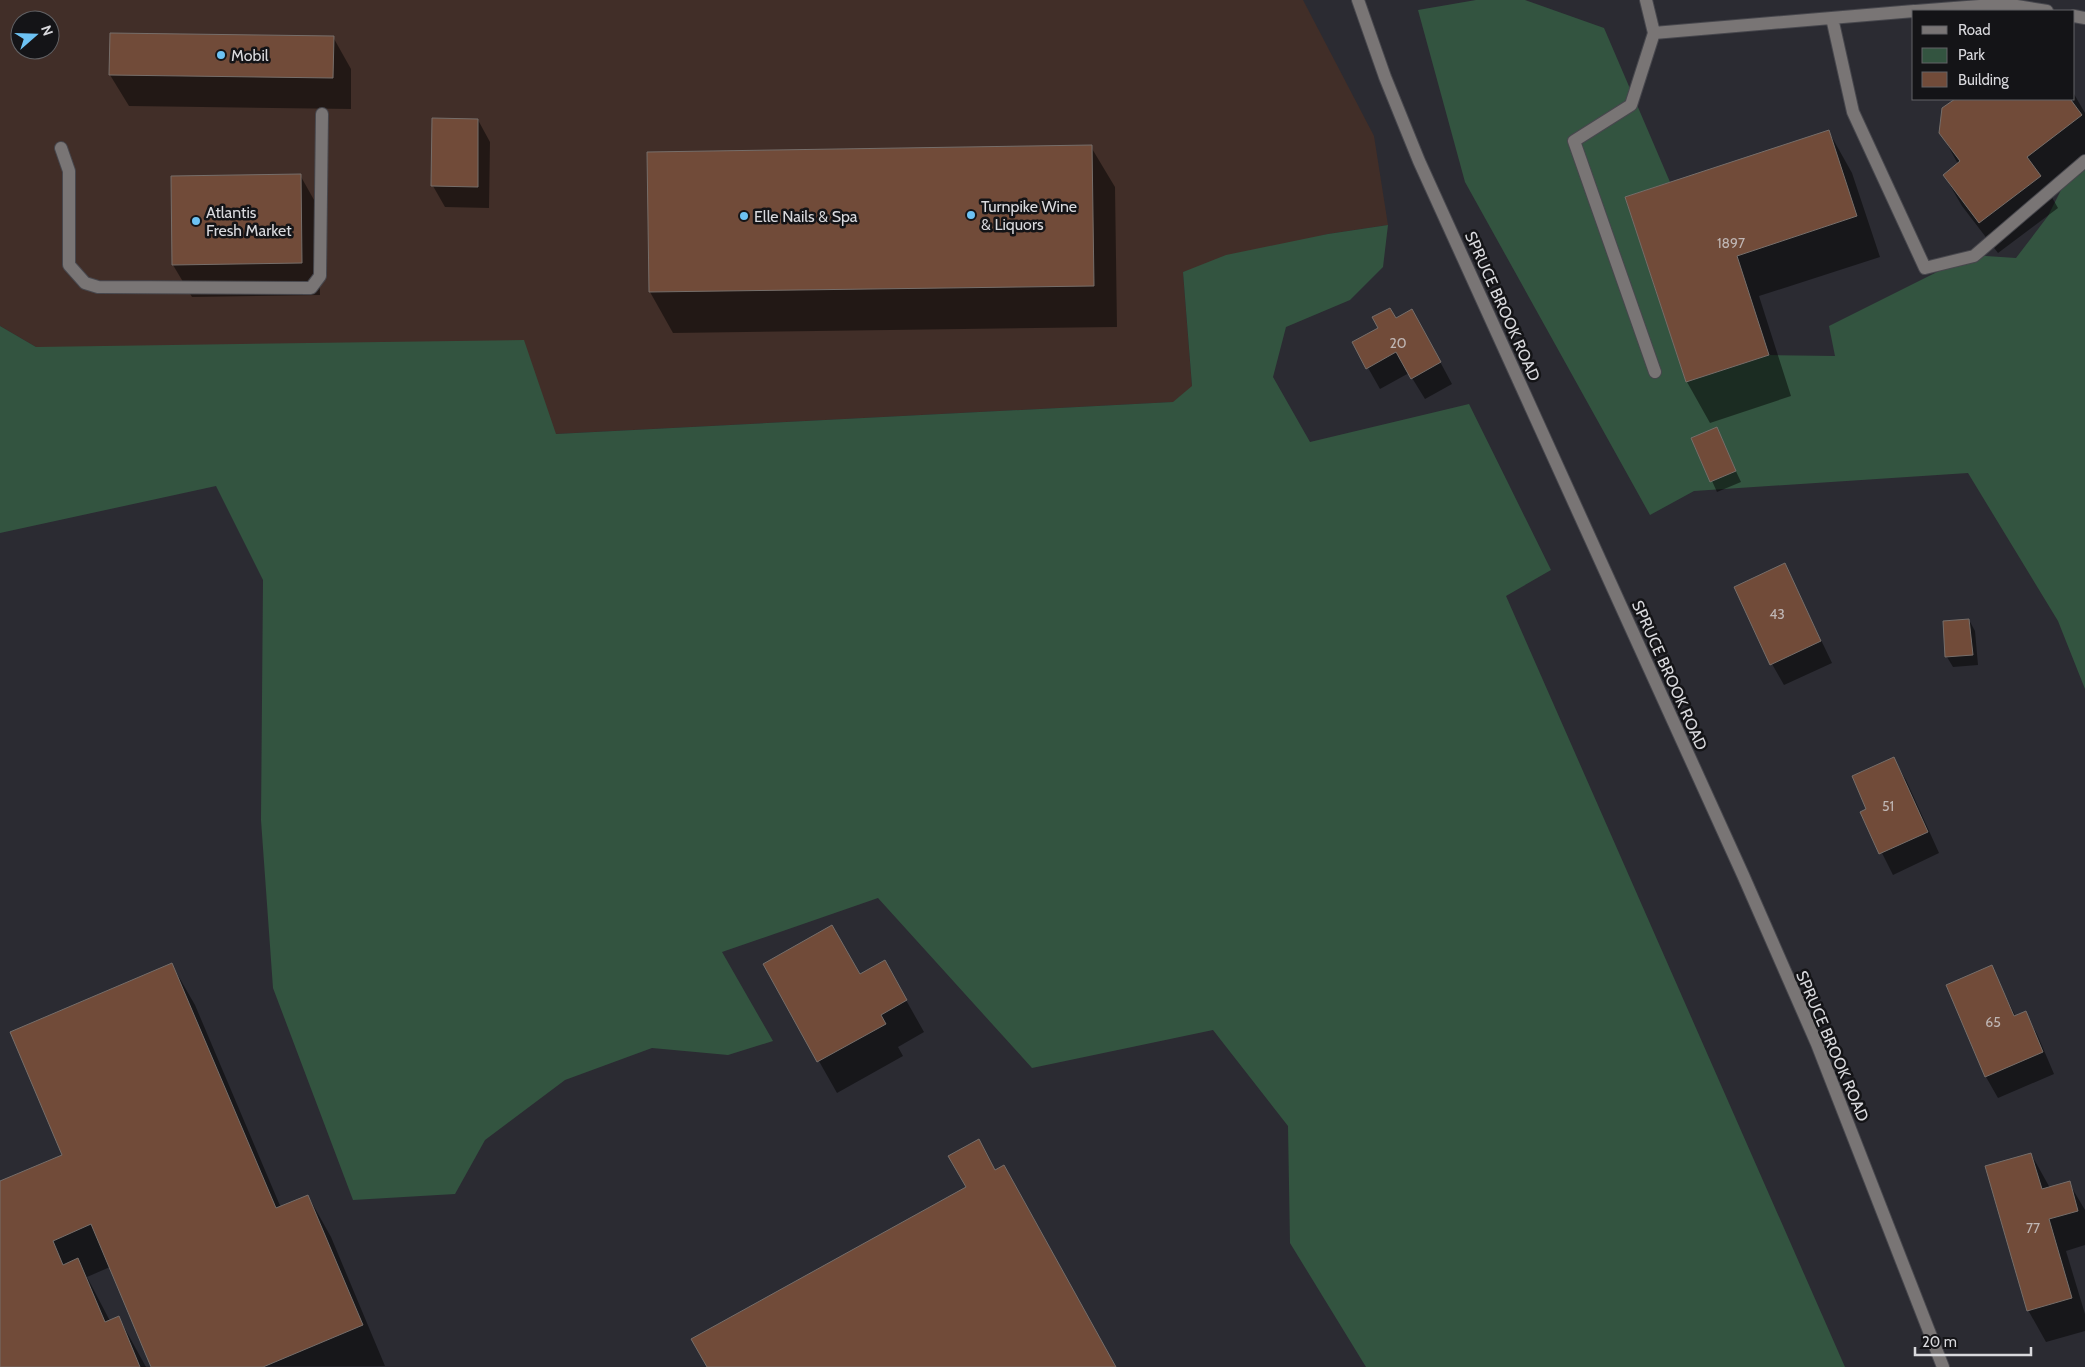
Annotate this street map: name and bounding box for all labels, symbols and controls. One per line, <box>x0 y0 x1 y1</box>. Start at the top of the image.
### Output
north arrow <box>10 10 60 60</box>
legend <box>1912 10 2075 100</box>
text: Road <box>1958 21 1991 39</box>
text: N <box>37 23 57 38</box>
place label: Mobil <box>231 46 269 65</box>
text: Park <box>1958 46 1985 64</box>
marker: Mobil <box>215 49 227 61</box>
text: Building <box>1958 71 2009 89</box>
place label: Turnpike Wine & Liquors <box>981 197 1077 234</box>
place label: Atlantis Fresh Market <box>206 203 292 240</box>
place label: Elle Nails & Spa <box>754 207 858 226</box>
marker: Turnpike Wine & Liquors <box>965 209 977 221</box>
marker: Elle Nails & Spa <box>738 210 750 222</box>
marker: Atlantis Fresh Market <box>190 215 202 227</box>
street label: SPRUCE BROOK ROAD <box>1461 228 1544 384</box>
house number: 1897 <box>1717 234 1745 252</box>
house number: 20 <box>1389 334 1407 352</box>
street label: SPRUCE BROOK ROAD <box>1628 597 1711 753</box>
house number: 43 <box>1769 605 1785 623</box>
house number: 51 <box>1882 797 1894 815</box>
street label: SPRUCE BROOK ROAD <box>1792 968 1873 1124</box>
house number: 65 <box>1985 1013 2001 1031</box>
house number: 77 <box>2026 1219 2040 1237</box>
scale bar <box>1915 1324 2031 1356</box>
text: 20 m <box>1922 1333 1957 1351</box>

